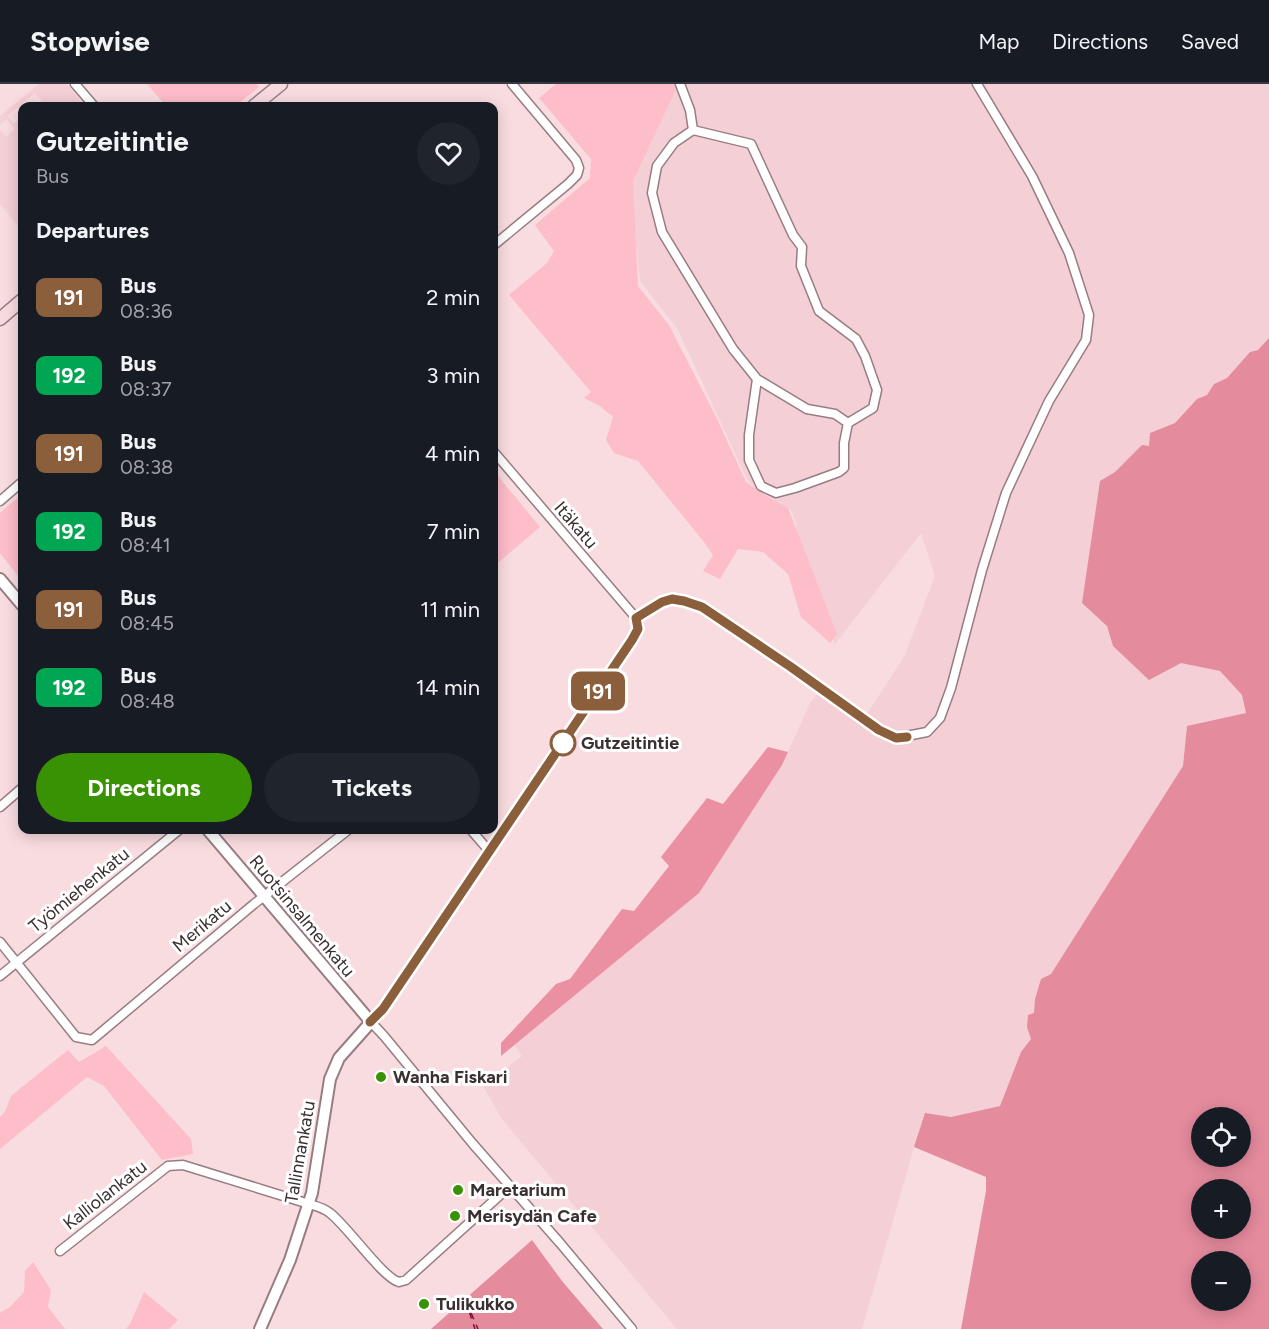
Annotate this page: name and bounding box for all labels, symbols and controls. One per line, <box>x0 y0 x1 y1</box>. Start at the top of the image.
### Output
text: Stopwise <box>30 24 150 58</box>
text: Map <box>978 29 1019 54</box>
text: Directions <box>1052 29 1148 54</box>
text: Saved <box>1181 29 1239 54</box>
button: heart <box>417 122 480 185</box>
text: Gutzeitintie <box>36 124 189 158</box>
text: Bus <box>36 164 69 188</box>
text: Departures <box>36 217 149 244</box>
text: Bus <box>120 272 156 299</box>
text: 2 min <box>426 284 480 311</box>
text: 191 <box>54 285 84 310</box>
text: 08:36 <box>120 299 172 323</box>
text: Bus <box>120 350 156 377</box>
text: 3 min <box>426 362 480 389</box>
text: 192 <box>52 363 86 388</box>
text: 08:37 <box>120 377 172 401</box>
text: Bus <box>120 428 156 455</box>
text: 4 min <box>425 440 480 467</box>
text: 191 <box>54 441 84 466</box>
text: 08:38 <box>120 455 173 479</box>
street label: Itäkatu <box>550 497 602 553</box>
text: Bus <box>120 506 156 533</box>
text: 7 min <box>427 518 480 545</box>
text: 192 <box>52 519 86 544</box>
text: 08:41 <box>120 533 171 557</box>
text: Bus <box>120 584 156 611</box>
text: 11 min <box>420 596 480 623</box>
text: 191 <box>54 597 84 622</box>
text: 08:45 <box>120 611 174 635</box>
text: Bus <box>120 662 156 689</box>
line badge: 191 <box>564 672 632 710</box>
text: 14 min <box>416 674 480 701</box>
text: 192 <box>52 675 86 700</box>
text: 191 <box>583 679 613 704</box>
text: 08:48 <box>120 689 175 713</box>
marker: Gutzeitintie <box>550 730 576 756</box>
place label: Gutzeitintie <box>581 732 679 754</box>
button: Directions <box>36 753 252 822</box>
button: Tickets <box>264 753 480 822</box>
street label: Työmiehenkatu <box>24 843 134 937</box>
street label: Ruotsinsalmenkatu <box>245 851 359 981</box>
street label: Merikatu <box>168 895 236 957</box>
place label: Wanha Fiskari <box>393 1066 507 1088</box>
marker: Wanha Fiskari <box>374 1070 388 1084</box>
street label: Tallinnankatu <box>280 1099 320 1205</box>
map controls <box>1191 1107 1251 1311</box>
button: locate <box>1191 1107 1251 1167</box>
street label: Kalliolankatu <box>59 1155 151 1235</box>
place label: Maretarium <box>470 1179 566 1201</box>
button: + <box>1191 1179 1251 1239</box>
marker: Maretarium <box>451 1183 465 1197</box>
place label: Merisydän Cafe <box>467 1205 597 1227</box>
marker: Merisydän Cafe <box>448 1209 462 1223</box>
button: − <box>1191 1251 1251 1311</box>
place label: Tulikukko <box>436 1293 514 1315</box>
marker: Tulikukko <box>417 1297 431 1311</box>

